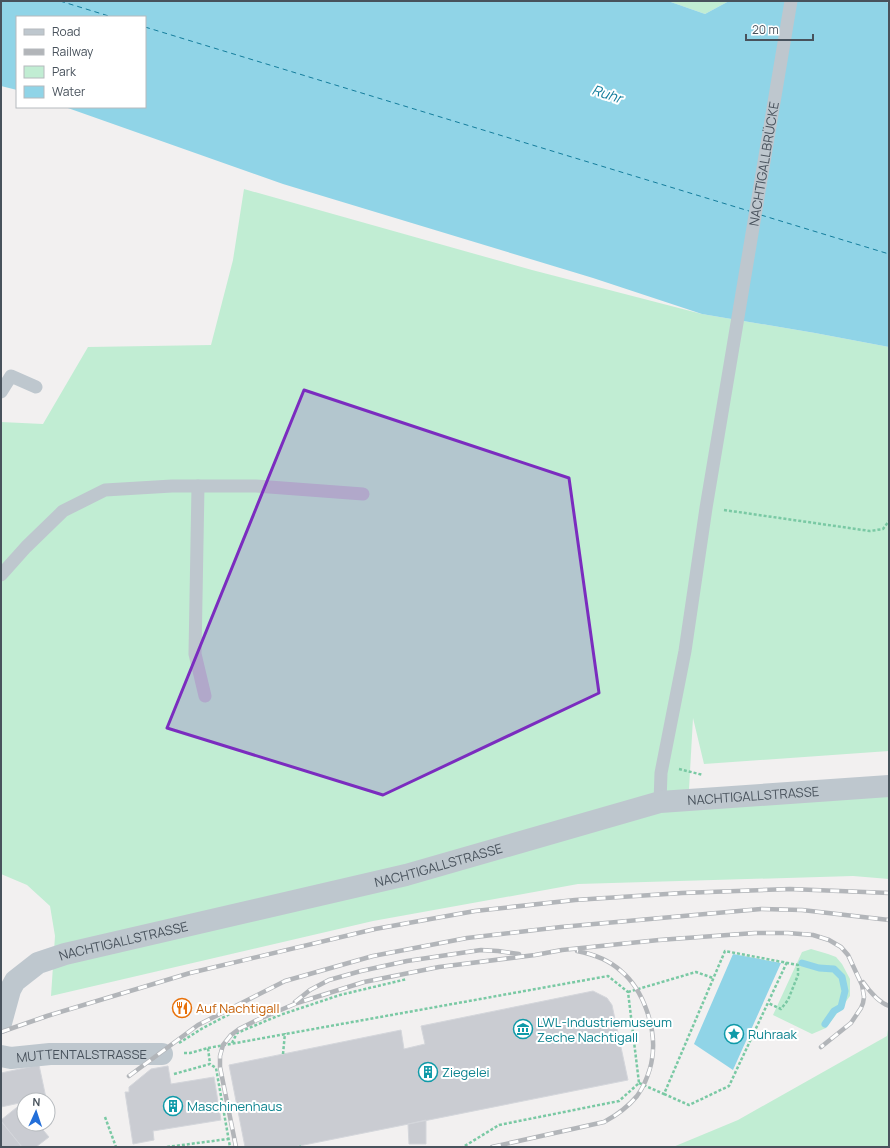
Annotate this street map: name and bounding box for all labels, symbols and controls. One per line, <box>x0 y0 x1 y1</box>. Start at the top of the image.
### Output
legend <box>16 16 146 108</box>
scale bar <box>746 16 813 42</box>
text: 20 m <box>752 21 779 38</box>
text: Road <box>52 23 80 40</box>
text: Railway <box>52 43 94 60</box>
text: Park <box>52 63 77 80</box>
water label: Ruhr <box>590 80 626 108</box>
text: Water <box>52 83 86 100</box>
street label: NACHTIGALLBRÜCKE <box>744 100 783 227</box>
street label: NACHTIGALLSTRASSE <box>687 782 820 809</box>
street label: NACHTIGALLSTRASSE <box>373 839 504 891</box>
street label: NACHTIGALLSTRASSE <box>56 917 190 964</box>
restaurant icon: Auf Nachtigall <box>171 997 193 1019</box>
place label: Auf Nachtigall <box>196 999 279 1017</box>
place label: LWL-Industriemuseum Zeche Nachtigall <box>537 1013 672 1046</box>
museum icon: LWL-Industriemuseum Zeche Nachtigall <box>512 1018 534 1040</box>
place icon: Ruhraak <box>723 1023 745 1045</box>
place label: Ruhraak <box>748 1025 798 1043</box>
street label: MUTTENTALSTRASSE <box>15 1045 147 1066</box>
building icon: Ziegelei <box>417 1061 439 1083</box>
place label: Ziegelei <box>442 1063 490 1081</box>
north arrow <box>16 1092 56 1132</box>
text: N <box>32 1094 41 1109</box>
building icon: Maschinenhaus <box>162 1095 184 1117</box>
place label: Maschinenhaus <box>187 1097 282 1115</box>

